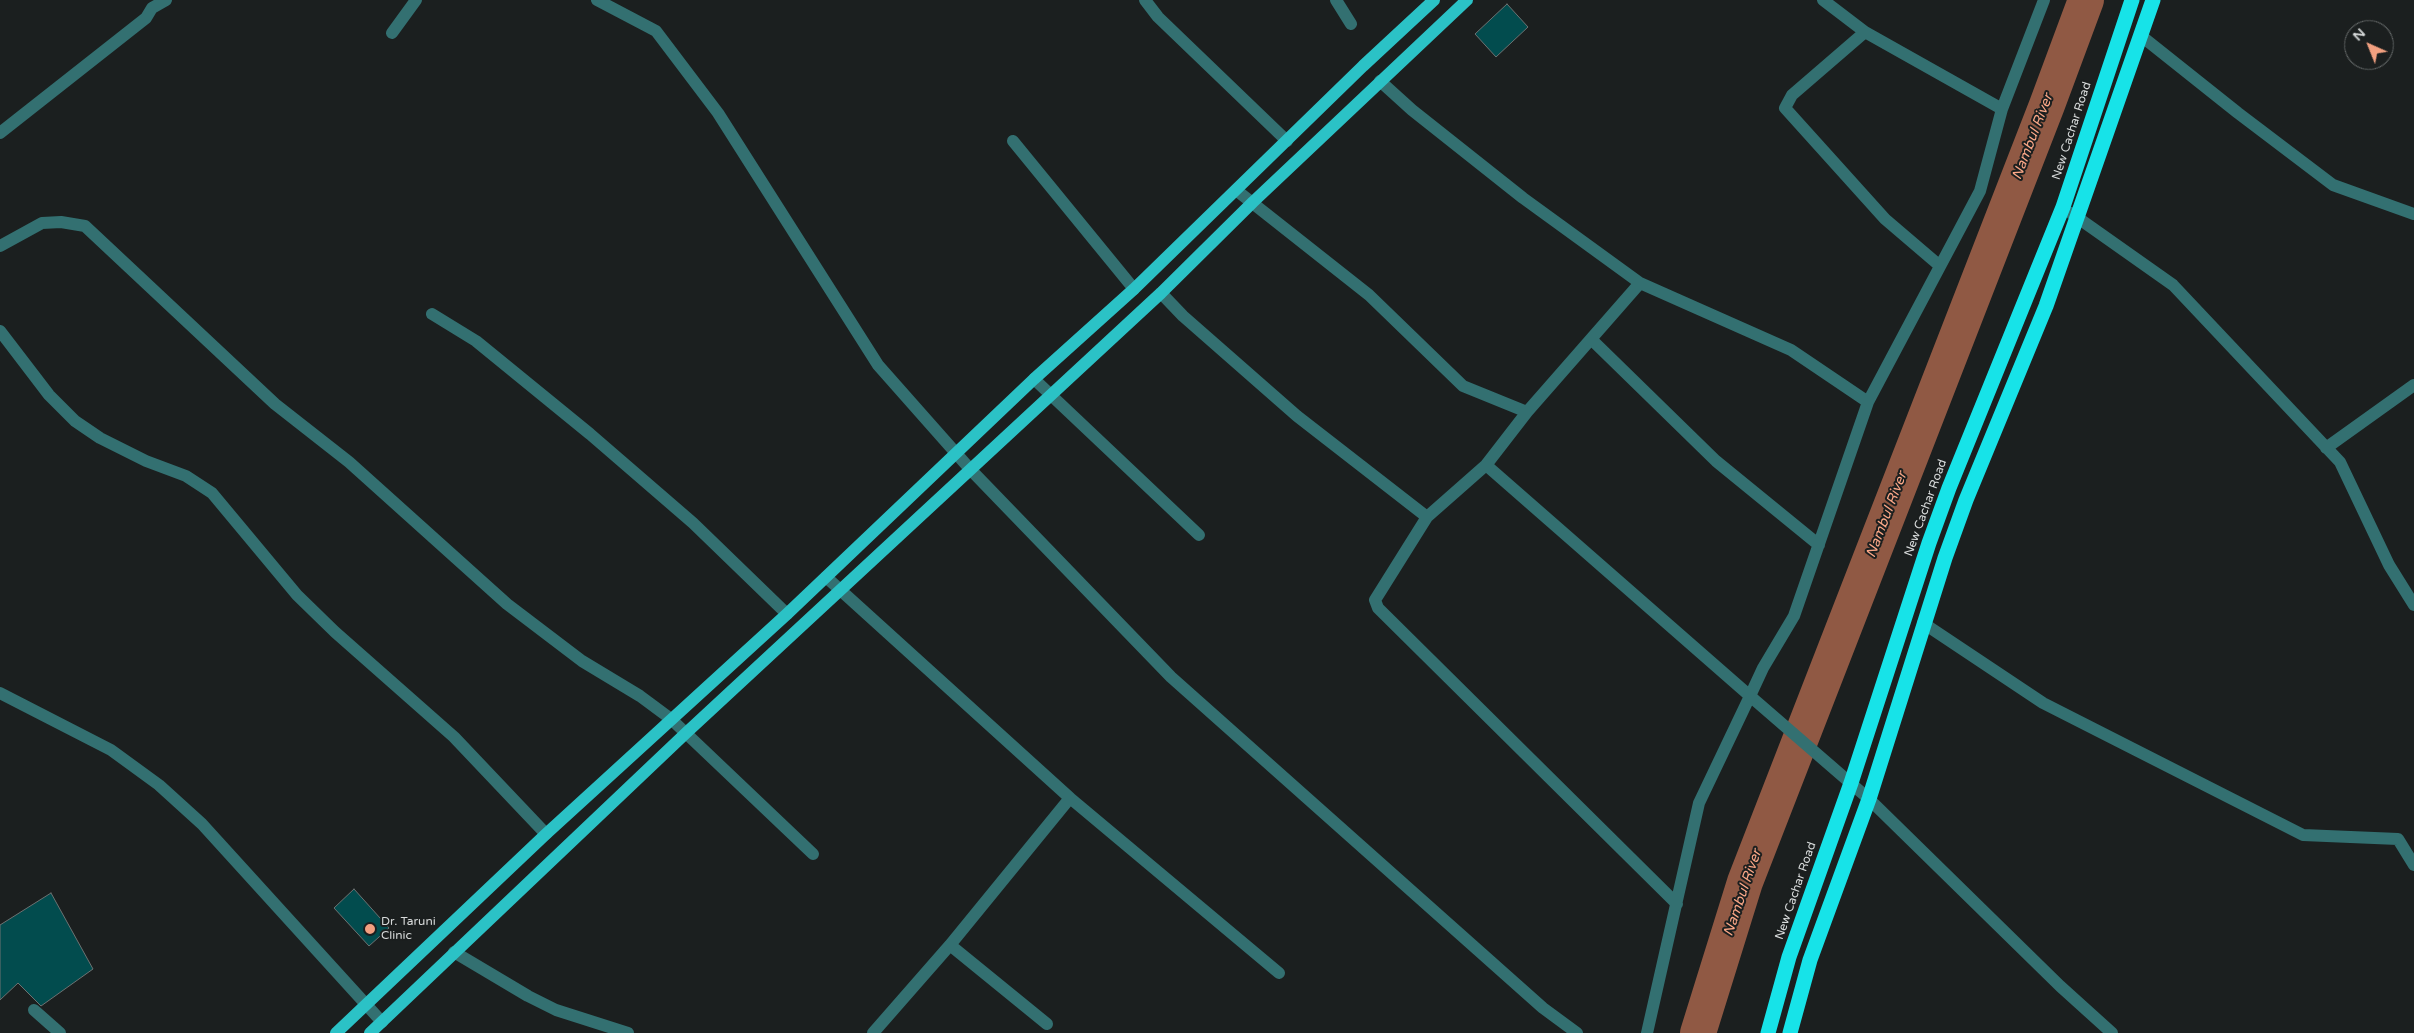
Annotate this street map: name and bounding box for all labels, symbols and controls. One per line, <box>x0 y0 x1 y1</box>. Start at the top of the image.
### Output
north arrow <box>2344 20 2394 70</box>
text: N <box>2349 25 2369 45</box>
street label: New Cachar Road <box>2049 80 2095 182</box>
water label: Nambul River <box>2009 92 2057 182</box>
street label: New Cachar Road <box>1902 458 1950 558</box>
water label: Nambul River <box>1863 470 1911 560</box>
street label: New Cachar Road <box>1773 840 1819 942</box>
water label: Nambul River <box>1720 847 1766 939</box>
place label: Dr. Taruni Clinic <box>381 915 436 943</box>
marker: Dr. Taruni Clinic <box>363 922 377 936</box>

